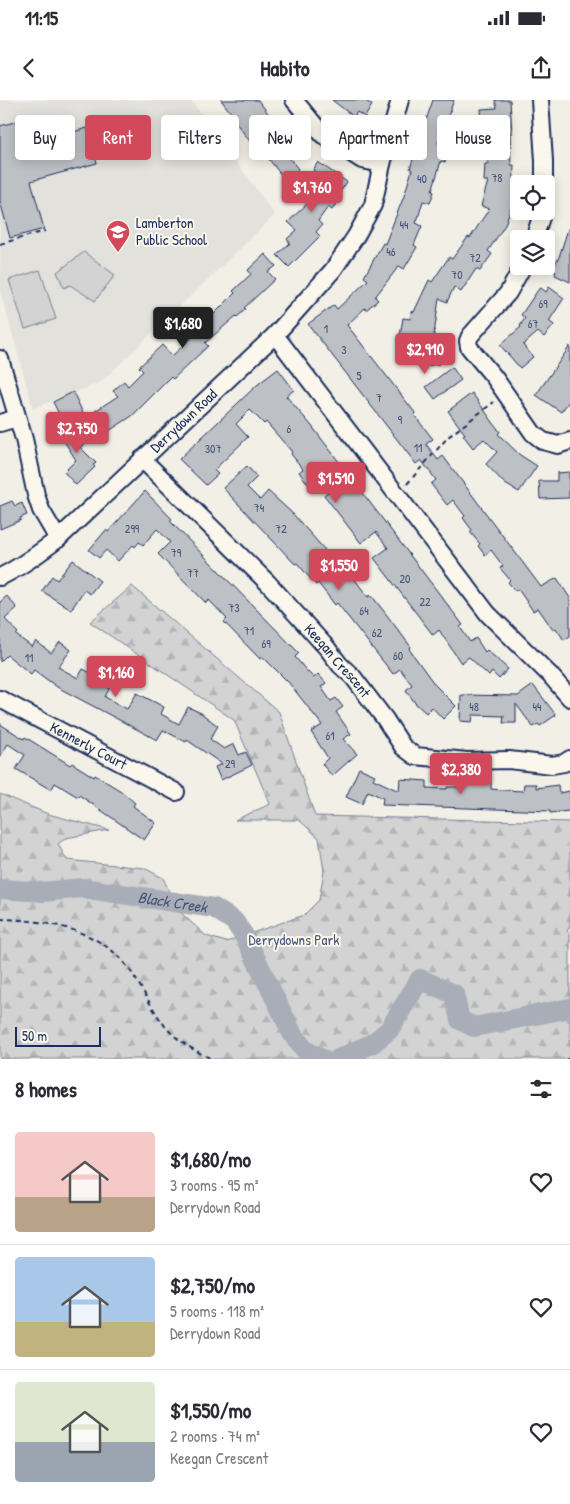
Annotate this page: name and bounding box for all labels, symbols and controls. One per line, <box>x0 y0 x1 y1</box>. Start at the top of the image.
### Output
text: 11:15 <box>25 5 58 31</box>
text: Habito <box>260 53 310 83</box>
icon: back <box>15 54 43 82</box>
icon: share <box>527 54 555 82</box>
chip: Buy <box>15 115 75 160</box>
chip: Rent <box>85 115 151 160</box>
chip: Filters <box>161 115 239 160</box>
chip: New <box>249 115 311 160</box>
chip: Apartment <box>321 115 427 160</box>
chip: House <box>437 115 510 160</box>
house number: 78 <box>491 169 503 186</box>
pin: $1,760 <box>271 170 353 213</box>
house number: 40 <box>417 170 427 187</box>
map controls <box>510 175 555 275</box>
button: locate <box>510 175 555 220</box>
text: $1,760 <box>293 176 331 198</box>
place label: Lamberton Public School <box>136 212 207 250</box>
house number: 44 <box>399 216 409 233</box>
school or university icon: Lamberton Public School <box>105 219 131 253</box>
button: layers <box>510 230 555 275</box>
house number: 46 <box>386 243 396 260</box>
house number: 72 <box>469 249 481 266</box>
house number: 70 <box>451 266 463 283</box>
house number: 69 <box>538 295 548 312</box>
pin: $1,680 <box>142 306 224 349</box>
text: $1,680 <box>164 312 202 334</box>
house number: 67 <box>528 315 538 332</box>
house number: 1 <box>324 320 328 337</box>
pin: $2,910 <box>384 332 466 375</box>
text: $2,910 <box>406 338 444 360</box>
house number: 3 <box>341 341 347 358</box>
house number: 5 <box>356 367 362 384</box>
street label: Derrydown Road <box>145 384 222 457</box>
house number: 7 <box>376 389 382 406</box>
house number: 9 <box>398 411 403 428</box>
pin: $2,750 <box>36 412 118 454</box>
text: $2,750 <box>57 417 97 439</box>
house number: 6 <box>287 420 292 437</box>
house number: 11 <box>414 439 422 456</box>
house number: 307 <box>205 440 221 457</box>
pin: $1,510 <box>295 462 377 504</box>
text: $1,510 <box>318 467 354 489</box>
house number: 74 <box>254 499 265 516</box>
house number: 299 <box>125 520 140 537</box>
house number: 72 <box>275 520 287 537</box>
house number: 79 <box>171 544 182 561</box>
pin: $1,550 <box>298 548 380 591</box>
text: $1,550 <box>320 554 358 576</box>
house number: 77 <box>187 564 199 581</box>
house number: 20 <box>400 570 411 587</box>
house number: 22 <box>419 593 431 610</box>
house number: 73 <box>228 599 240 616</box>
house number: 64 <box>359 602 369 619</box>
street label: Keegan Crescent <box>300 619 376 702</box>
house number: 71 <box>244 622 254 639</box>
house number: 62 <box>372 624 383 641</box>
house number: 69 <box>261 635 271 652</box>
house number: 60 <box>393 647 403 664</box>
house number: 11 <box>25 649 33 666</box>
pin: $1,160 <box>75 656 157 698</box>
text: $1,160 <box>98 661 134 683</box>
house number: 48 <box>469 698 479 715</box>
house number: 44 <box>532 698 542 715</box>
street label: Kennerly Court <box>47 716 132 775</box>
house number: 61 <box>325 727 335 744</box>
pin: $2,380 <box>420 752 502 795</box>
house number: 29 <box>225 755 236 772</box>
text: $2,380 <box>441 758 481 780</box>
water label: Black Creek <box>137 886 210 918</box>
park label: Derrydowns Park <box>249 929 339 950</box>
scale bar <box>15 1024 101 1047</box>
text: 50 m <box>22 1026 47 1045</box>
text: 8 homes <box>15 1075 77 1104</box>
icon: filters <box>527 1075 555 1103</box>
text: $1,680/mo <box>170 1145 251 1174</box>
icon: home <box>55 1152 115 1212</box>
icon: heart <box>527 1168 555 1196</box>
text: 3 rooms · 95 m² <box>170 1174 258 1196</box>
text: Derrydown Road <box>170 1196 260 1218</box>
text: $2,750/mo <box>170 1271 255 1300</box>
icon: home <box>55 1277 115 1337</box>
icon: heart <box>527 1293 555 1321</box>
text: 5 rooms · 118 m² <box>170 1300 264 1322</box>
text: Derrydown Road <box>170 1322 260 1344</box>
text: $1,550/mo <box>170 1396 251 1425</box>
icon: home <box>55 1402 115 1462</box>
icon: heart <box>527 1418 555 1446</box>
text: 2 rooms · 74 m² <box>170 1425 260 1447</box>
text: Keegan Crescent <box>170 1447 268 1469</box>

